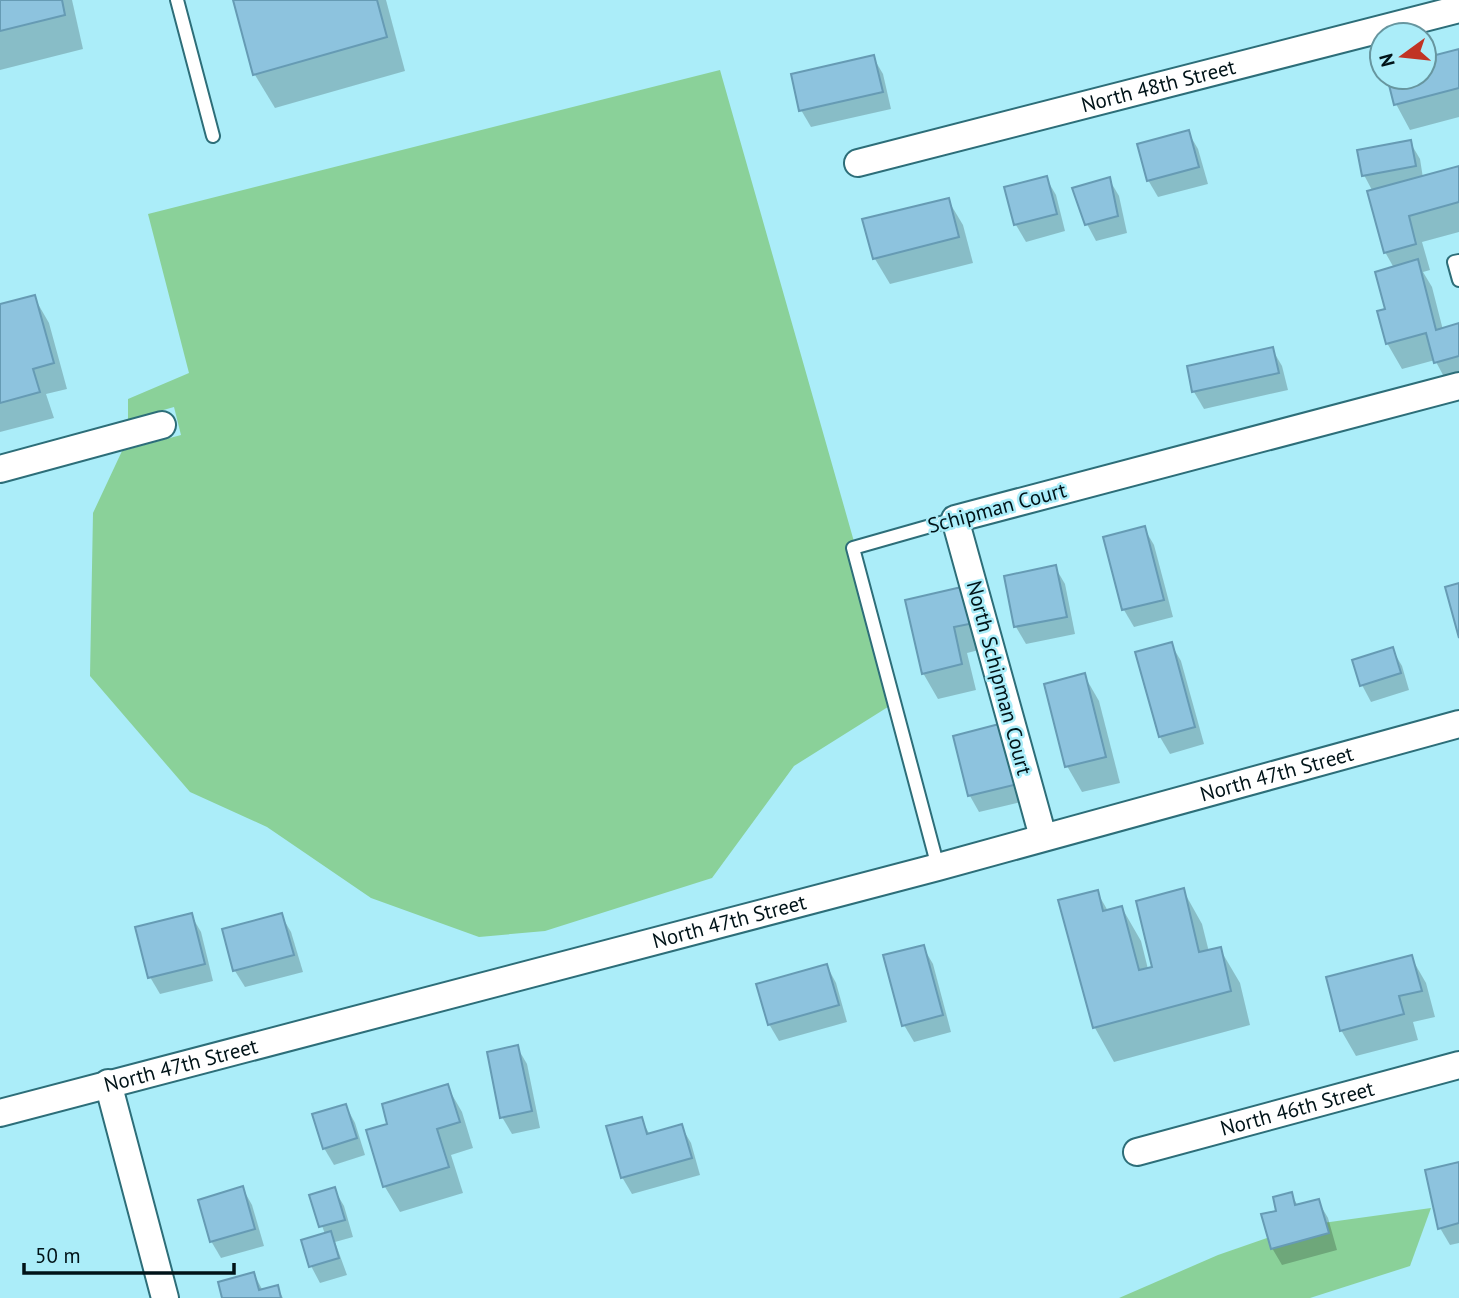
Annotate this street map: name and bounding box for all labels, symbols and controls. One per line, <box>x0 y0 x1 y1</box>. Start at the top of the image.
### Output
north arrow <box>1368 21 1438 91</box>
text: N <box>1373 51 1400 70</box>
street label: North 48th Street <box>1078 53 1238 118</box>
street label: Schipman Court <box>925 476 1069 539</box>
street label: North Schipman Court <box>961 578 1038 778</box>
street label: North 47th Street <box>1197 740 1356 807</box>
street label: North 47th Street <box>650 888 809 954</box>
street label: North 47th Street <box>101 1032 260 1098</box>
street label: North 46th Street <box>1217 1075 1377 1142</box>
scale bar <box>24 1232 234 1276</box>
text: 50 m <box>35 1242 81 1269</box>

